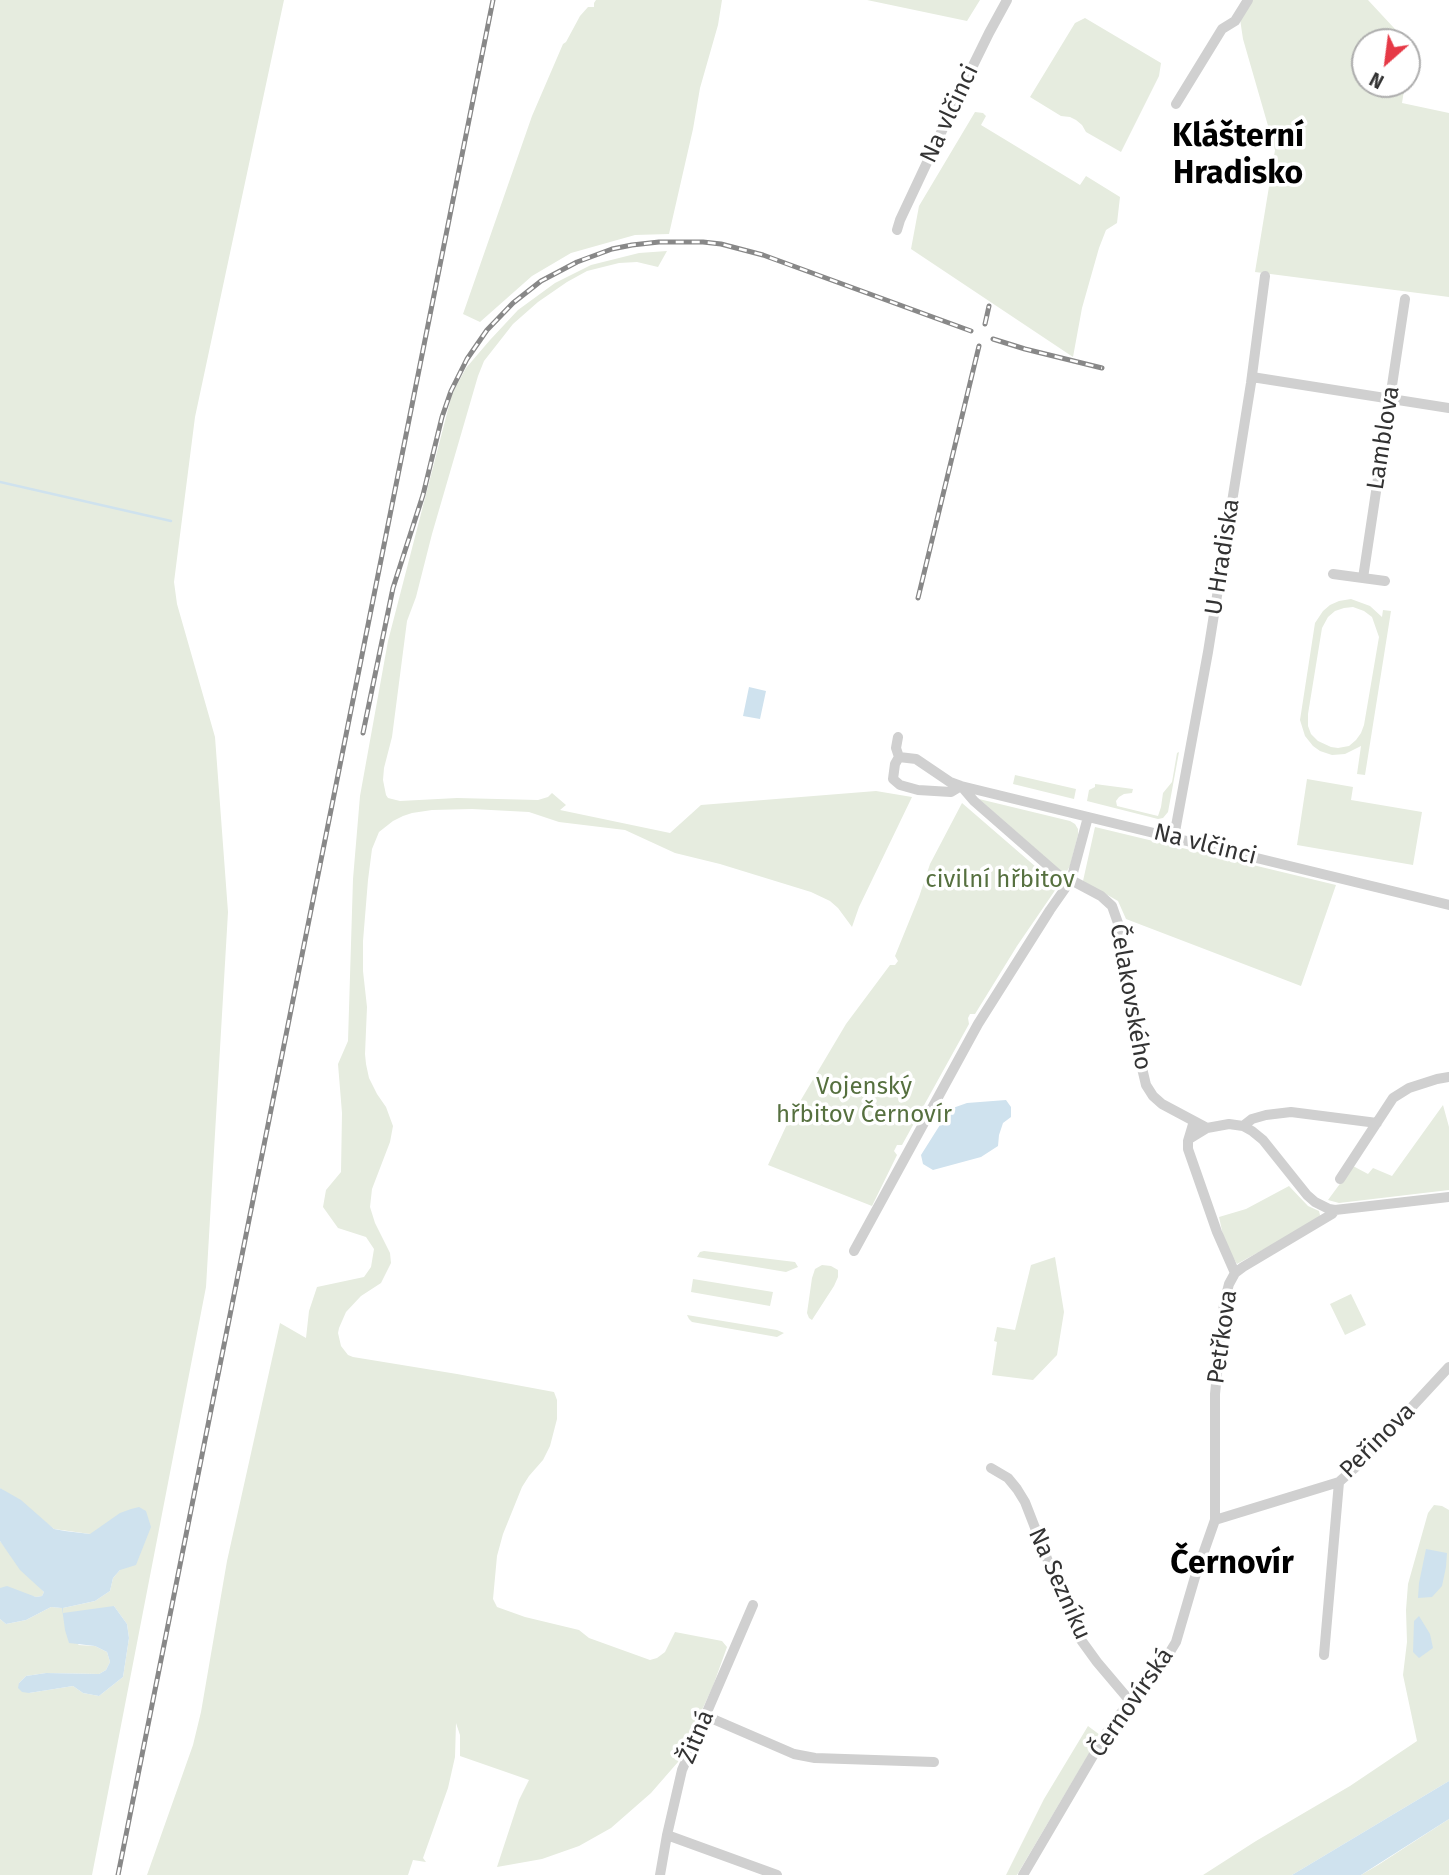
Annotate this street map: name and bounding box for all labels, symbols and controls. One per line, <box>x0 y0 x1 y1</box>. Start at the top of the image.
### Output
north arrow <box>1351 28 1421 98</box>
street label: Na vlčinci <box>915 60 985 168</box>
text: N <box>1366 67 1388 93</box>
district label: Klášterní Hradisko <box>1172 118 1304 193</box>
street label: Lamblova <box>1362 384 1406 492</box>
street label: U Hradiska <box>1200 497 1246 617</box>
street label: Na vlčinci <box>1151 818 1259 872</box>
park label: civilní hřbitov <box>925 866 1075 894</box>
street label: Čelakovského <box>1103 922 1157 1072</box>
park label: Vojenský hřbitov Černovír <box>776 1073 952 1129</box>
street label: Petřkova <box>1202 1288 1244 1386</box>
street label: Peřinova <box>1334 1397 1422 1485</box>
street label: Na Sezníku <box>1022 1524 1096 1644</box>
district label: Černovír <box>1170 1545 1294 1583</box>
street label: Černovírská <box>1084 1643 1180 1763</box>
street label: Žitná <box>673 1706 721 1768</box>

